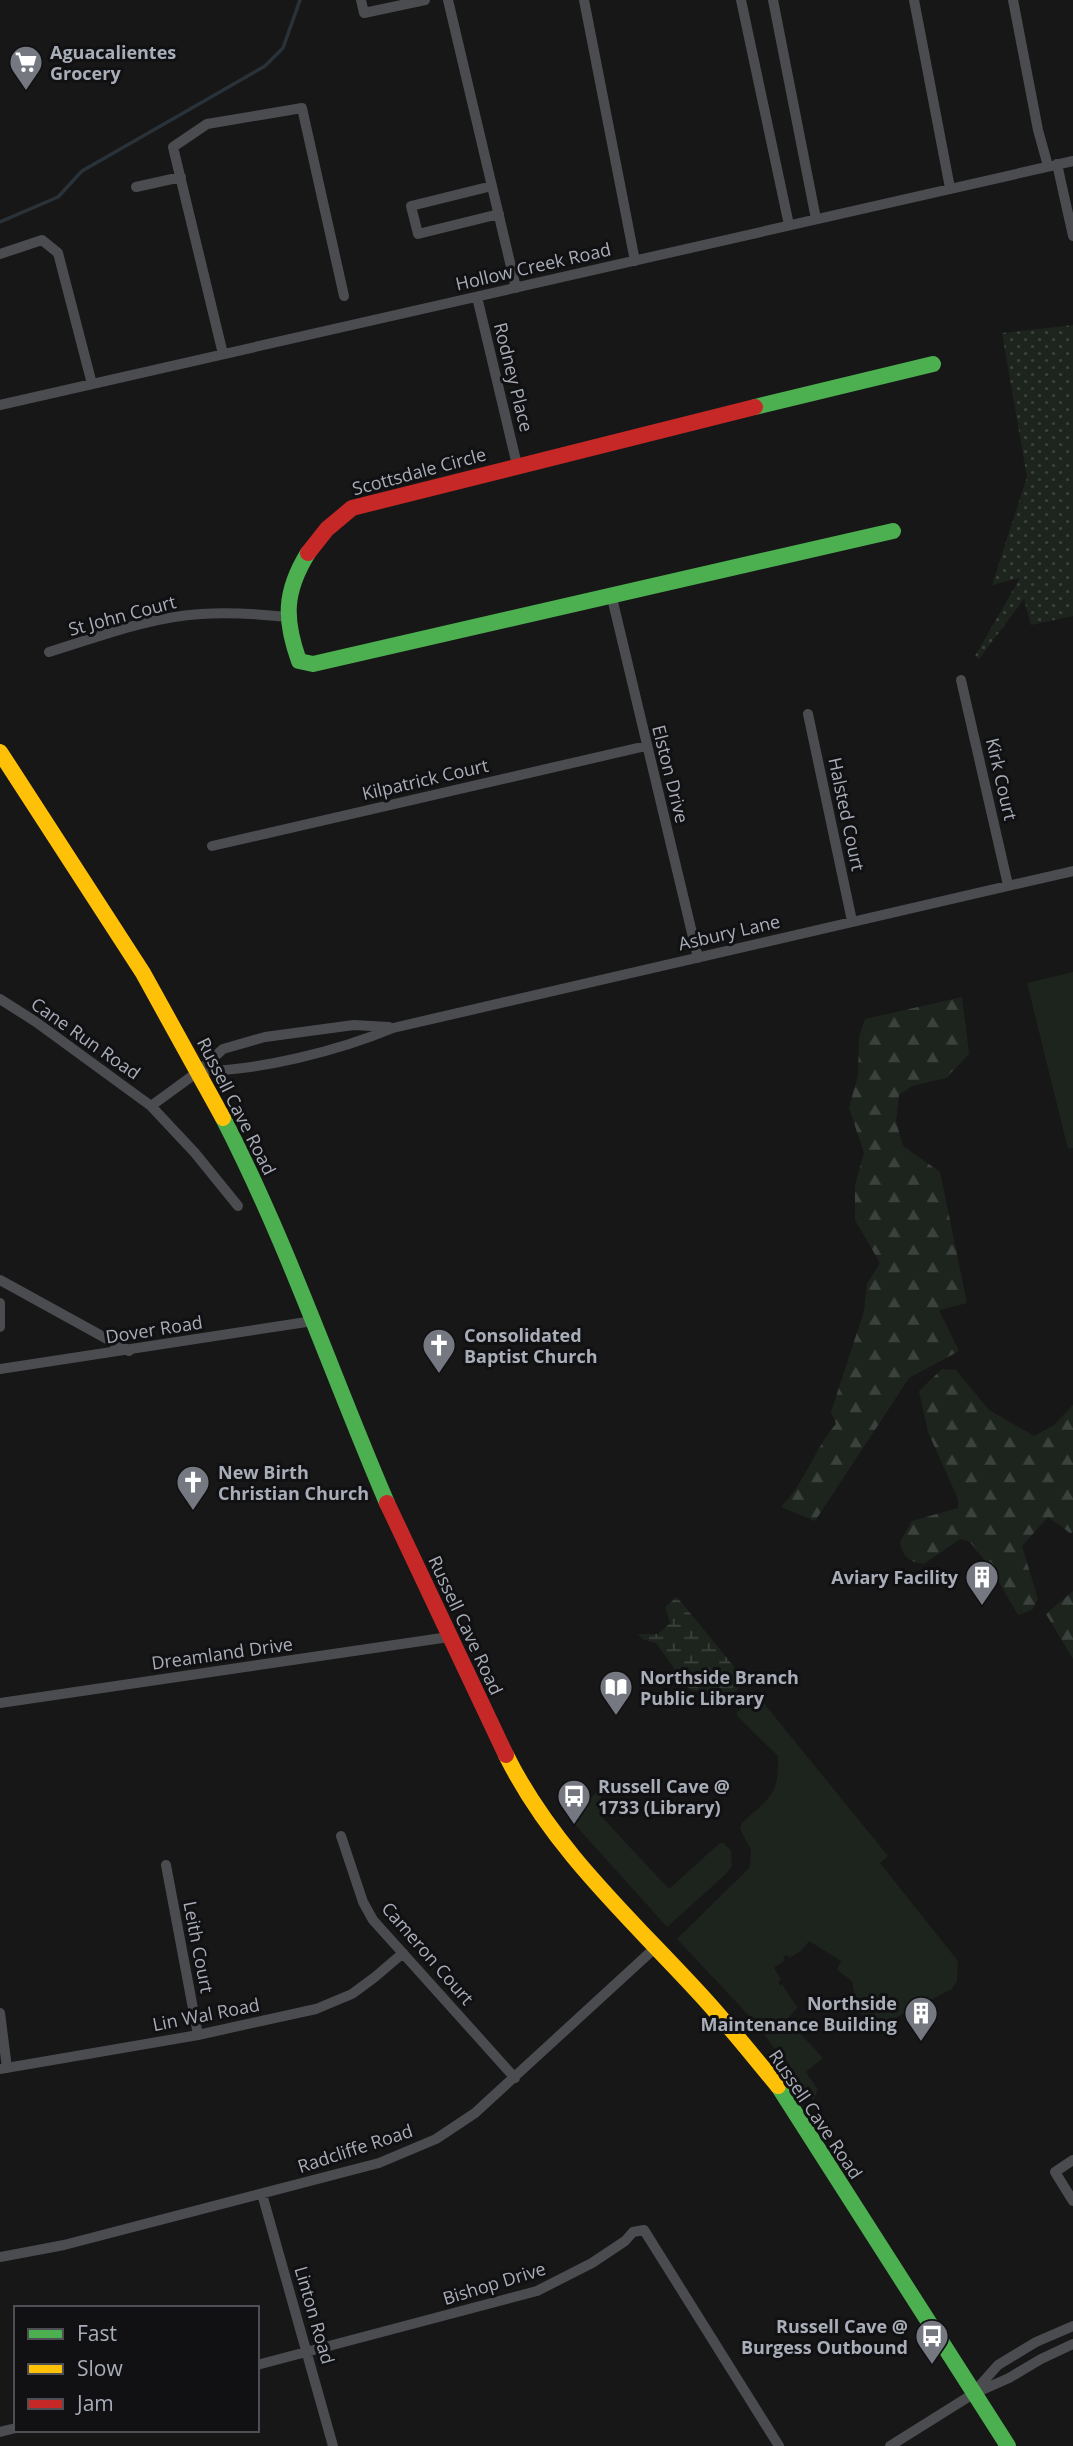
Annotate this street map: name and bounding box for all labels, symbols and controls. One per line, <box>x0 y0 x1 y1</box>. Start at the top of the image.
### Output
place label: Aguacalientes Grocery <box>50 40 176 85</box>
supermarket icon: Aguacalientes Grocery <box>7 43 45 92</box>
street label: Hollow Creek Road <box>453 236 613 296</box>
street label: Rodney Place <box>489 320 539 434</box>
street label: Scottsdale Circle <box>349 442 489 500</box>
street label: St John Court <box>66 589 178 641</box>
street label: Elston Drive <box>647 723 695 825</box>
street label: Kirk Court <box>981 735 1023 823</box>
street label: Kilpatrick Court <box>359 753 491 805</box>
street label: Halsted Court <box>823 755 871 873</box>
street label: Asbury Lane <box>676 909 782 955</box>
street label: Cane Run Road <box>27 991 145 1085</box>
street label: Russell Cave Road <box>192 1033 282 1179</box>
street label: Dover Road <box>104 1309 204 1349</box>
place label: Consolidated Baptist Church <box>464 1323 598 1368</box>
church icon: Consolidated Baptist Church <box>420 1326 458 1375</box>
place label: New Birth Christian Church <box>218 1460 369 1505</box>
church icon: New Birth Christian Church <box>174 1463 212 1512</box>
street label: Russell Cave Road <box>423 1551 509 1699</box>
building icon: Aviary Facility <box>963 1558 1001 1607</box>
place label: Aviary Facility <box>831 1565 959 1589</box>
street label: Dreamland Drive <box>150 1631 294 1675</box>
place label: Northside Branch Public Library <box>640 1665 799 1710</box>
library icon: Northside Branch Public Library <box>597 1668 635 1717</box>
place label: Russell Cave @ 1733 (Library) <box>598 1774 730 1819</box>
bus stop icon: Russell Cave @ 1733 (Library) <box>555 1777 593 1826</box>
street label: Cameron Court <box>377 1896 479 2010</box>
street label: Leith Court <box>178 1899 220 1995</box>
place label: Northside Maintenance Building <box>700 1991 897 2036</box>
street label: Lin Wal Road <box>150 1992 262 2036</box>
building icon: Northside Maintenance Building <box>902 1994 940 2043</box>
street label: Russell Cave Road <box>764 2045 868 2183</box>
street label: Radcliffe Road <box>294 2118 416 2178</box>
street label: Bishop Drive <box>440 2256 548 2310</box>
street label: Linton Road <box>290 2263 340 2367</box>
legend <box>14 2306 259 2432</box>
place label: Russell Cave @ Burgess Outbound <box>741 2314 908 2359</box>
bus stop icon: Russell Cave @ Burgess Outbound <box>913 2317 951 2366</box>
text: Fast <box>77 2319 117 2347</box>
text: Slow <box>77 2354 123 2382</box>
text: Jam <box>75 2389 114 2417</box>

